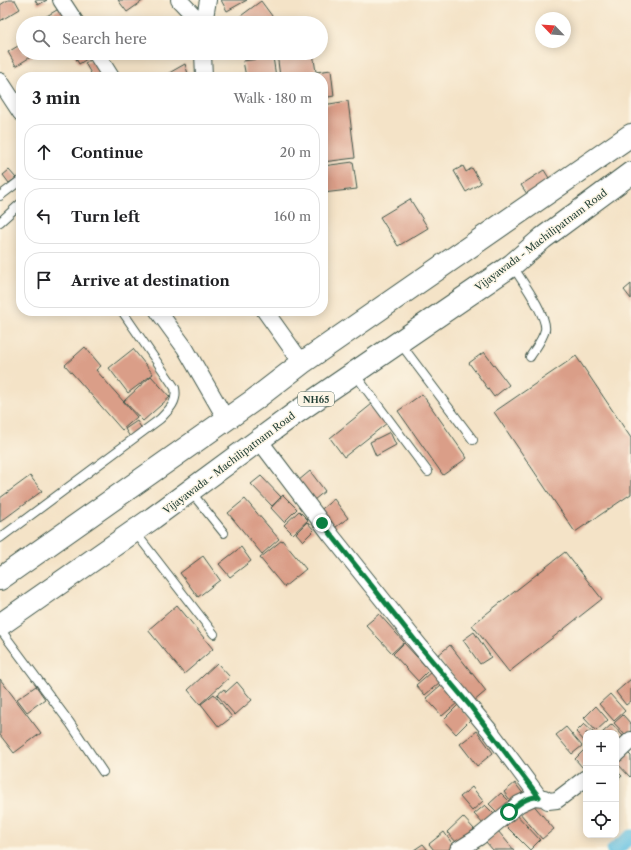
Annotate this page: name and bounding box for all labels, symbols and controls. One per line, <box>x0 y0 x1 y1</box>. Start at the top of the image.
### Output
north arrow <box>535 12 571 48</box>
search box <box>16 16 328 60</box>
icon: search <box>30 27 52 49</box>
text: Search here <box>62 29 147 48</box>
text: 3 min <box>32 88 81 108</box>
text: Walk · 180 m <box>233 90 312 106</box>
icon: ahead <box>33 141 55 163</box>
text: Continue <box>71 143 143 162</box>
text: 20 m <box>280 144 311 160</box>
street label: Vijayawada - Machilipatnam Road <box>472 186 610 295</box>
icon: left <box>33 205 55 227</box>
text: Turn left <box>71 207 140 226</box>
text: 160 m <box>274 208 311 224</box>
icon: arrive <box>33 269 55 291</box>
text: Arrive at destination <box>71 271 230 290</box>
road number: NH65 <box>298 392 334 406</box>
street label: Vijayawada - Machilipatnam Road <box>160 409 298 518</box>
route end <box>313 514 331 532</box>
map controls <box>583 730 619 838</box>
button: + <box>583 730 619 766</box>
button: − <box>583 766 619 802</box>
button: locate <box>583 802 619 838</box>
route start <box>500 803 518 821</box>

